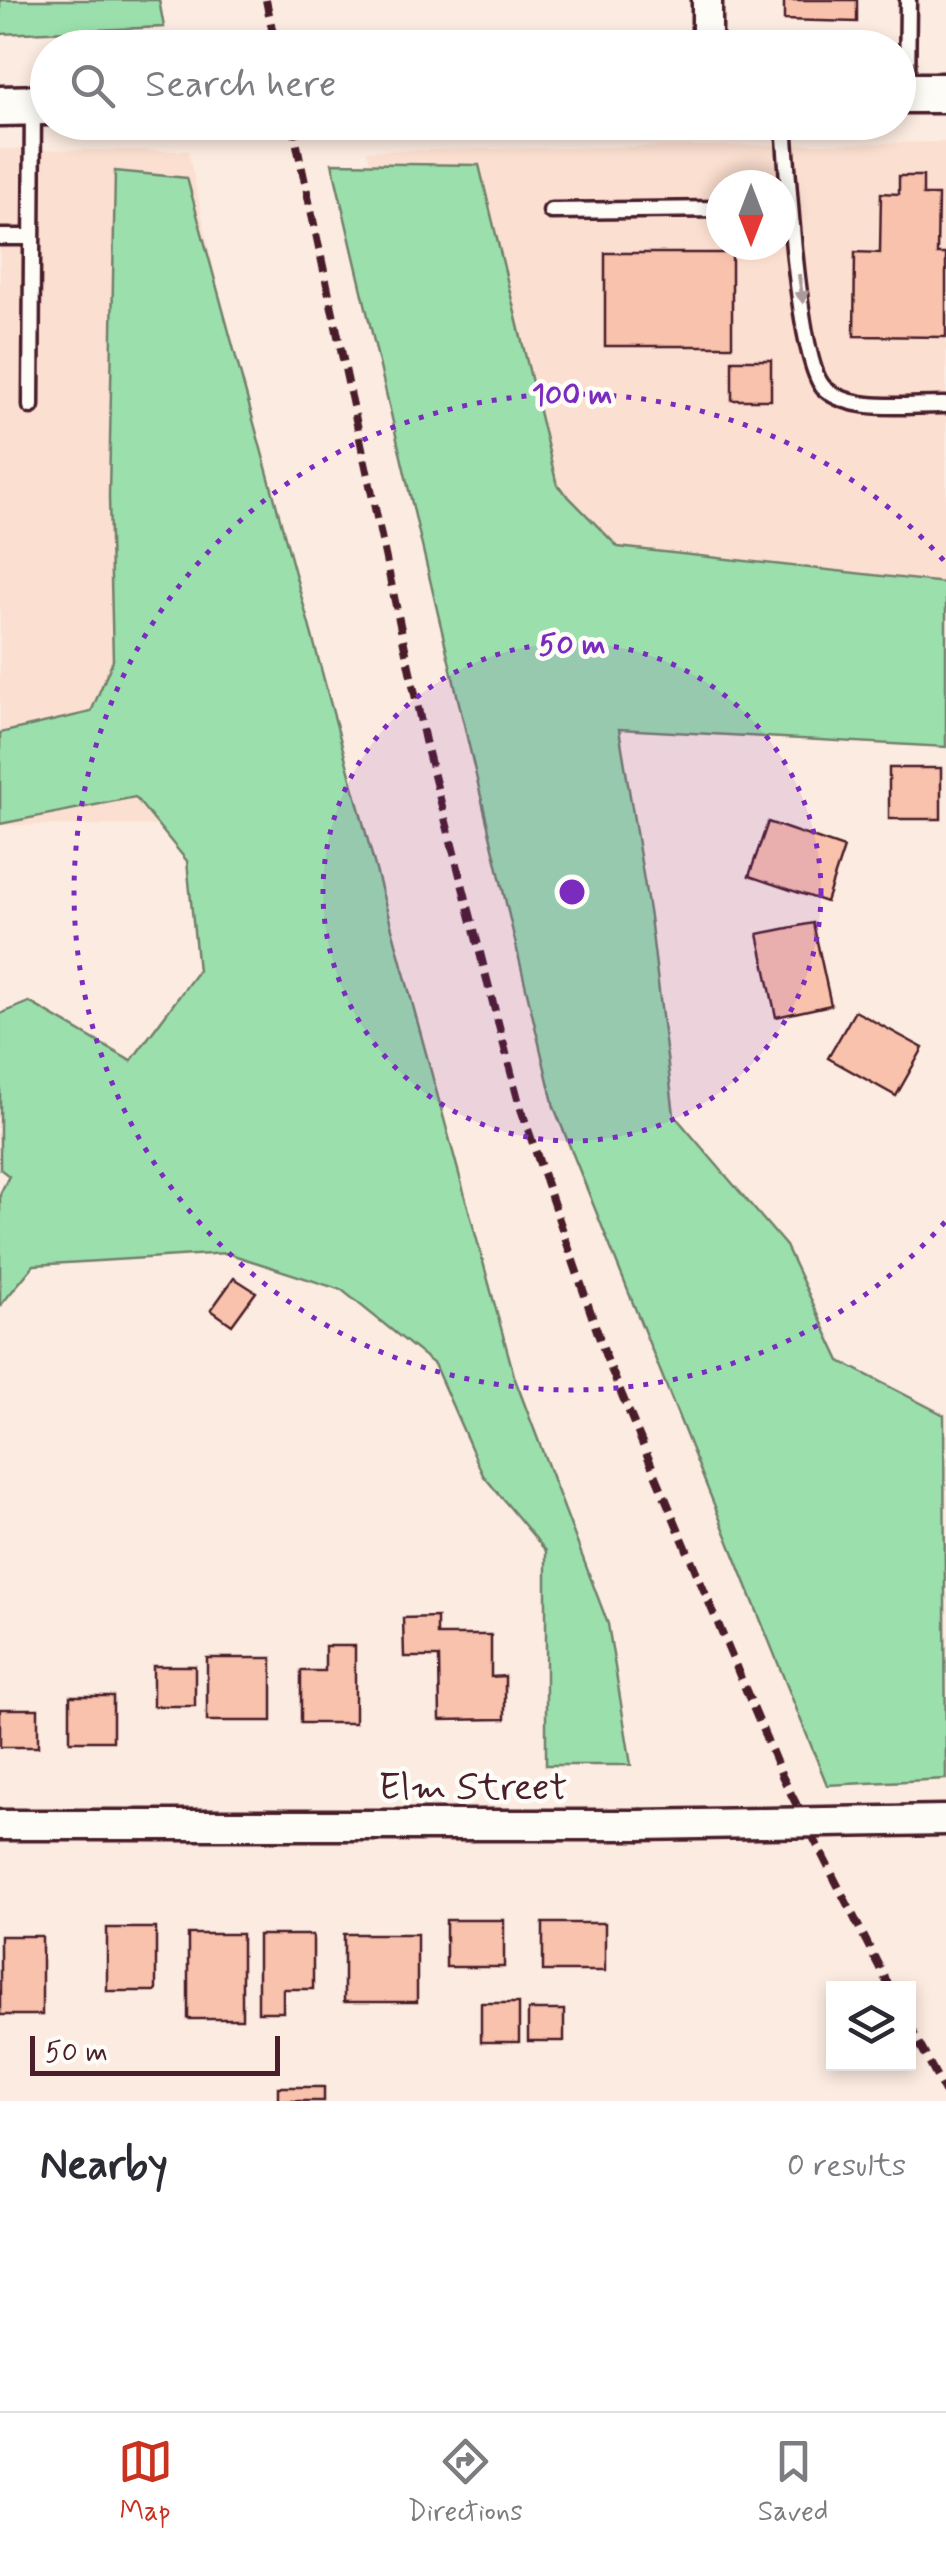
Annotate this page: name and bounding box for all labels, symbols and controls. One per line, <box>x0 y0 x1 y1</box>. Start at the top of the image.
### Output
search box <box>30 30 916 140</box>
icon: search <box>65 58 120 113</box>
text: Search here <box>145 61 336 110</box>
north arrow <box>706 170 796 260</box>
one-way arrow <box>793 274 809 305</box>
text: 100 m <box>532 376 612 415</box>
text: 50 m <box>538 626 606 665</box>
centre of rings <box>554 874 590 910</box>
street label: Elm Street <box>379 1764 567 1813</box>
map controls <box>826 1981 916 2071</box>
button: layers <box>826 1981 916 2071</box>
scale bar <box>30 2031 280 2076</box>
text: 50 m <box>45 2035 108 2072</box>
text: Nearby <box>40 2139 168 2194</box>
text: 0 results <box>787 2145 906 2187</box>
tab: Map <box>118 2434 173 2531</box>
tab: Directions <box>408 2434 523 2531</box>
tab: Saved <box>758 2434 828 2531</box>

